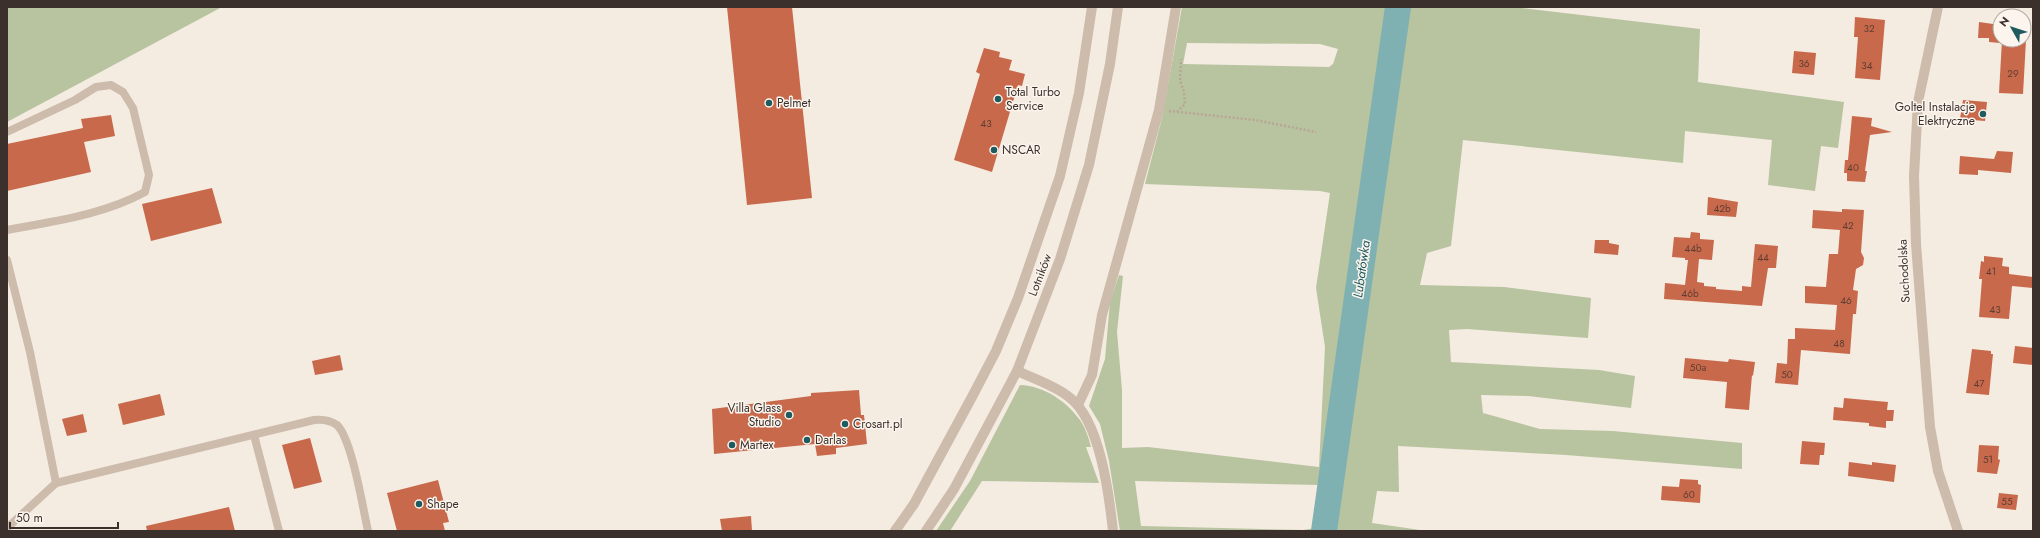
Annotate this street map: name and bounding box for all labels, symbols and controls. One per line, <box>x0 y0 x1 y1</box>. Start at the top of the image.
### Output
north arrow <box>1992 8 2032 48</box>
text: N <box>1995 13 2013 30</box>
house number: 32 <box>1863 21 1875 36</box>
house number: 36 <box>1798 56 1810 71</box>
house number: 34 <box>1861 58 1873 73</box>
house number: 29 <box>2007 66 2019 81</box>
place label: Total Turbo Service <box>1006 83 1061 115</box>
place label: Pelmet <box>777 94 811 112</box>
marker: Total Turbo Service <box>993 94 1003 104</box>
marker: Pelmet <box>764 98 774 108</box>
place label: Goltel Instalacje Elektryczne <box>1895 98 1975 130</box>
marker: Goltel Instalacje Elektryczne <box>1978 109 1988 119</box>
house number: 43 <box>980 116 992 131</box>
place label: NSCAR <box>1002 141 1041 159</box>
marker: NSCAR <box>989 145 999 155</box>
house number: 40 <box>1847 160 1859 175</box>
house number: 42b <box>1713 201 1731 216</box>
house number: 42 <box>1842 218 1854 233</box>
water label: Lubatówka <box>1348 239 1375 299</box>
street label: Suchodolska <box>1893 239 1915 303</box>
house number: 44b <box>1684 241 1702 256</box>
house number: 44 <box>1757 250 1769 265</box>
street label: Lotników <box>1024 251 1057 299</box>
house number: 41 <box>1986 264 1996 279</box>
house number: 46b <box>1681 286 1699 301</box>
house number: 46 <box>1840 293 1852 308</box>
house number: 43 <box>1989 302 2001 317</box>
house number: 48 <box>1833 336 1845 351</box>
house number: 50a <box>1690 360 1706 375</box>
house number: 50 <box>1781 367 1793 382</box>
house number: 47 <box>1973 376 1985 391</box>
place label: Villa Glass Studio <box>728 399 781 431</box>
marker: Villa Glass Studio <box>784 410 794 420</box>
place label: Crosart.pl <box>853 415 903 433</box>
marker: Crosart.pl <box>840 419 850 429</box>
place label: Darlas <box>815 431 847 449</box>
marker: Darlas <box>802 435 812 445</box>
place label: Martex <box>740 436 774 454</box>
marker: Martex <box>727 440 737 450</box>
house number: 51 <box>1983 452 1993 467</box>
house number: 60 <box>1683 487 1695 502</box>
house number: 55 <box>2001 494 2013 509</box>
place label: Shape <box>427 495 459 513</box>
marker: Shape <box>414 499 424 509</box>
scale bar <box>10 504 118 530</box>
text: 50 m <box>16 509 43 527</box>

